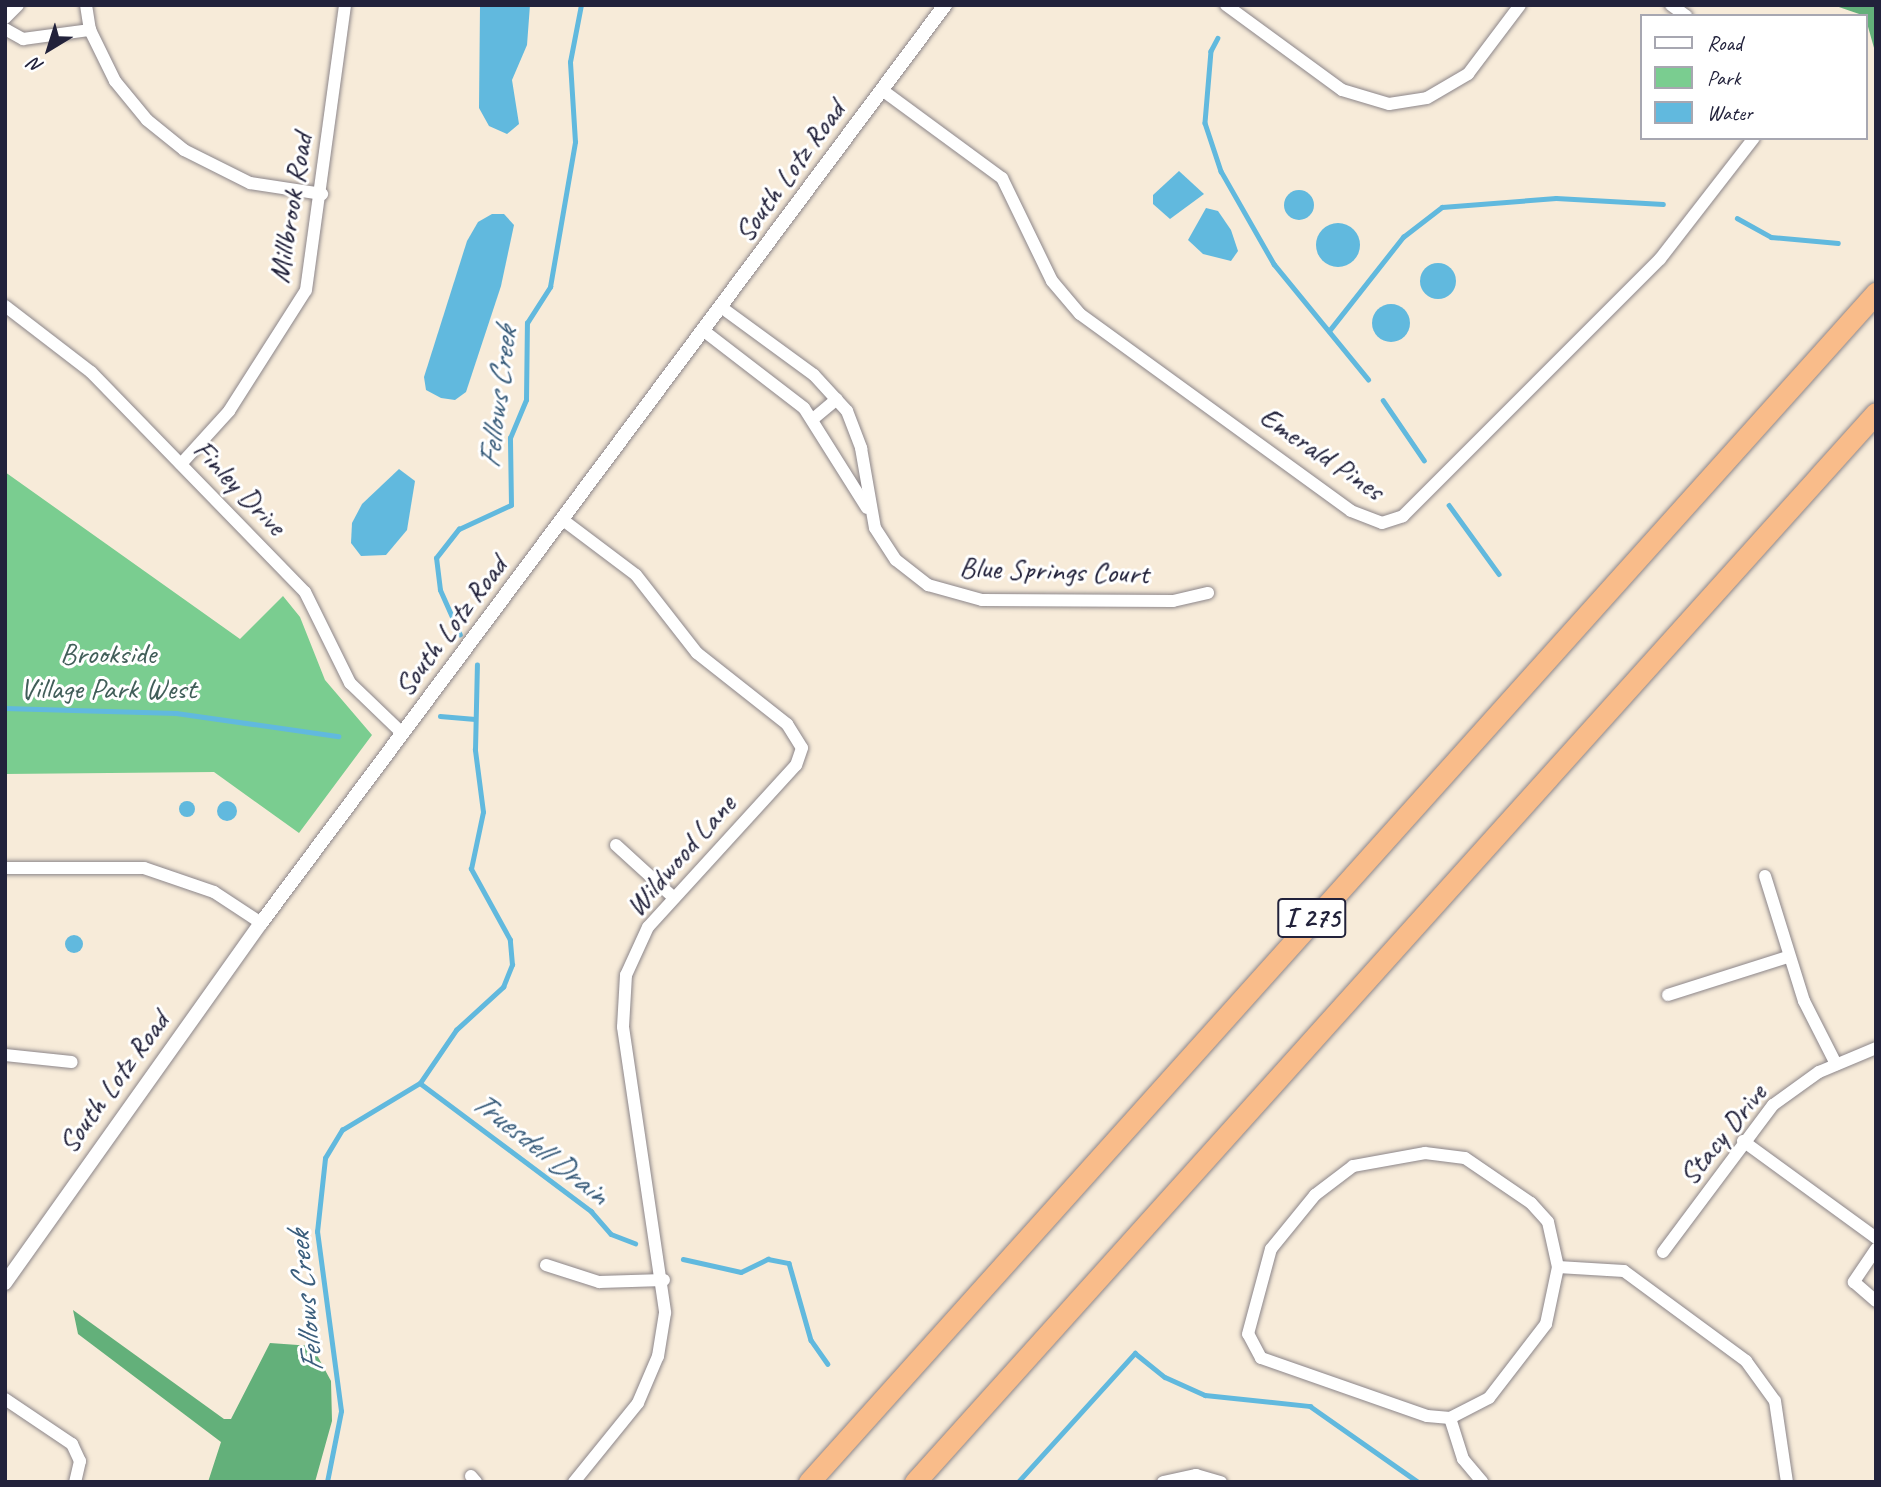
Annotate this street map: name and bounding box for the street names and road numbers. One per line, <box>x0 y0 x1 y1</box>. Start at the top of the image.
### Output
street label: South Lotz Road <box>725 93 853 249</box>
street label: Millbrook Road <box>260 131 320 285</box>
street label: Emerald Pines <box>1253 398 1391 508</box>
street label: Finley Drive <box>186 432 294 542</box>
street label: South Lotz Road <box>385 548 515 704</box>
street label: Blue Springs Court <box>959 549 1149 591</box>
street label: Wildwood Lane <box>617 787 743 923</box>
road number: I 275 <box>1277 894 1347 942</box>
street label: South Lotz Road <box>49 1004 177 1160</box>
street label: Stacy Drive <box>1670 1076 1774 1192</box>

